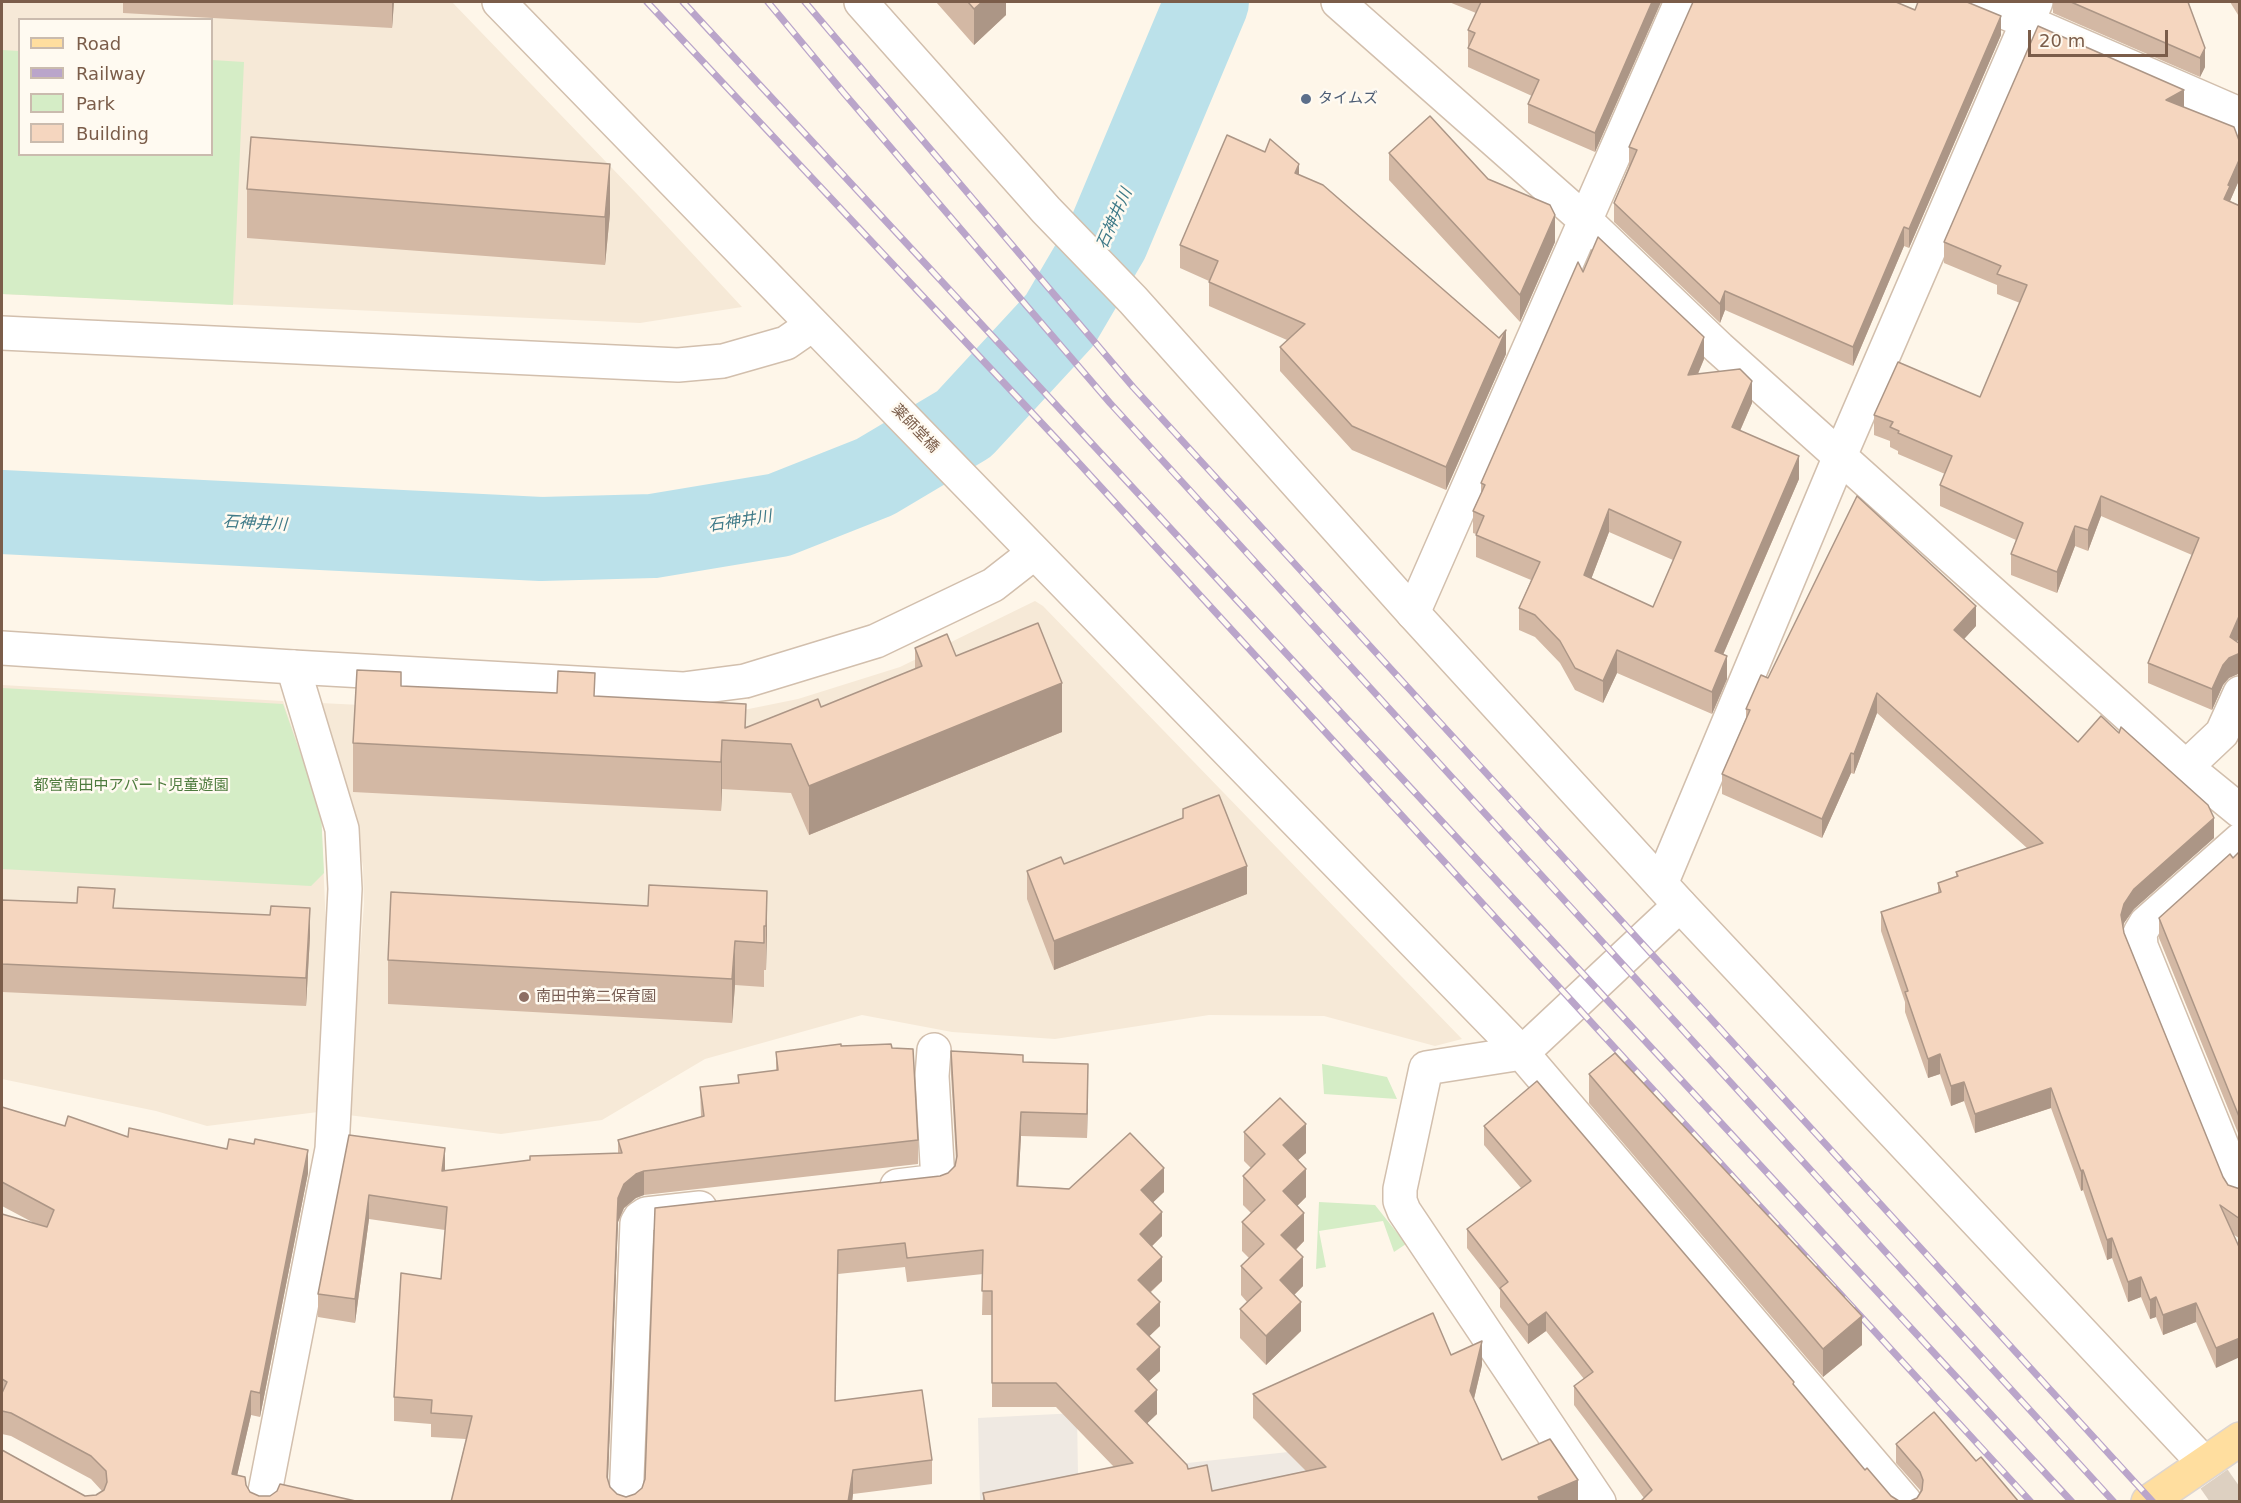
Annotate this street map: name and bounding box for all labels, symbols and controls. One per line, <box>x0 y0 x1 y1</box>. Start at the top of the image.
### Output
legend <box>18 18 213 156</box>
scale bar <box>2031 18 2170 56</box>
text: 20 m <box>2039 30 2085 51</box>
text: Road <box>76 33 121 54</box>
text: Railway <box>76 63 146 84</box>
place label: タイムズ <box>1318 90 1378 108</box>
marker: タイムズ <box>1299 92 1313 106</box>
text: Park <box>76 93 115 114</box>
text: Building <box>76 123 149 144</box>
water label: 石神井川 <box>1093 186 1137 252</box>
street label: 薬師堂橋 <box>888 401 942 457</box>
water label: 石神井川 <box>707 508 773 536</box>
water label: 石神井川 <box>223 513 287 535</box>
park label: 都営南田中アパート児童遊園 <box>34 777 228 795</box>
place label: 南田中第二保育園 <box>536 988 656 1006</box>
marker: 南田中第二保育園 <box>517 990 531 1004</box>

